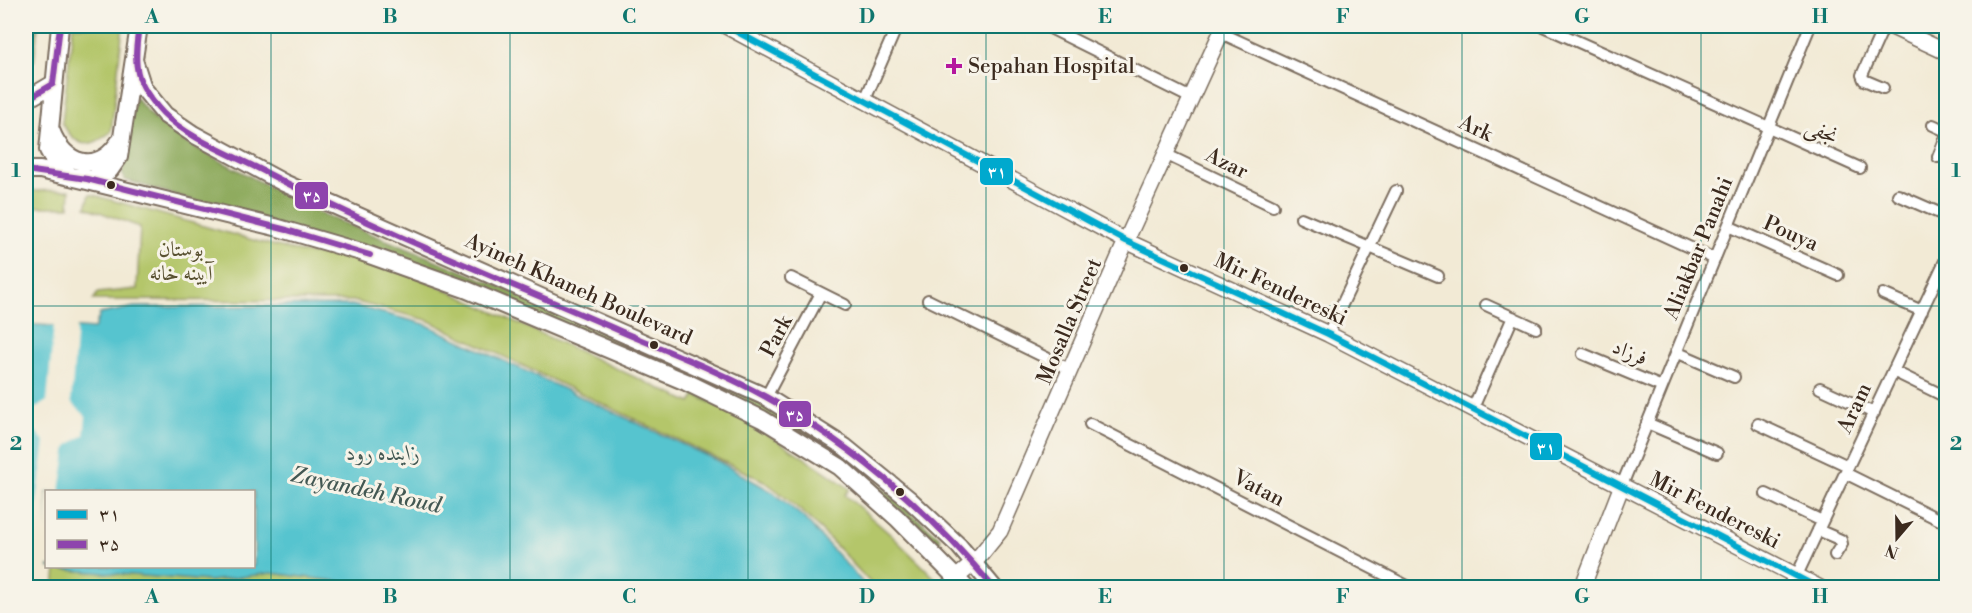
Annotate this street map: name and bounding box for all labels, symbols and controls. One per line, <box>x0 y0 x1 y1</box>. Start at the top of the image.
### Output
text: A <box>144 5 160 30</box>
text: B <box>382 5 398 30</box>
text: C <box>622 5 636 30</box>
text: D <box>859 5 875 30</box>
text: E <box>1098 5 1112 30</box>
text: F <box>1336 5 1350 30</box>
text: G <box>1574 5 1590 30</box>
text: H <box>1812 5 1829 30</box>
place label: Sepahan Hospital <box>968 54 1135 80</box>
marker: Sepahan Hospital <box>945 57 963 75</box>
street label: Ark <box>1454 109 1497 148</box>
street label: نجفی <box>1801 113 1842 151</box>
street label: Azar <box>1200 142 1252 185</box>
line badge: ۳۱ <box>979 157 1014 186</box>
text: 1 <box>11 159 21 184</box>
text: 1 <box>1951 159 1961 184</box>
text: ۳۱ <box>988 162 1006 182</box>
street label: Aliakbar Panahi <box>1658 173 1739 324</box>
unlabelled marker <box>105 179 117 191</box>
line badge: ۳۵ <box>294 181 329 210</box>
text: ۳۵ <box>303 186 321 206</box>
street label: Pouya <box>1759 210 1822 258</box>
street label: Ayineh Khaneh Boulevard <box>460 228 696 352</box>
park label: بوستان آیینه خانه <box>149 237 215 287</box>
street label: Mir Fendereski <box>1210 248 1351 332</box>
street label: Mosalla Street <box>1032 254 1108 388</box>
unlabelled marker <box>1178 262 1190 274</box>
street label: Park <box>755 310 799 362</box>
street label: فرزاد <box>1608 334 1651 372</box>
unlabelled marker <box>648 339 660 351</box>
street label: Aram <box>1832 379 1878 439</box>
line badge: ۳۵ <box>778 400 812 428</box>
text: ۳۵ <box>786 405 804 425</box>
text: 2 <box>10 432 22 457</box>
line badge: ۳۱ <box>1529 432 1563 461</box>
text: 2 <box>1950 432 1962 457</box>
text: ۳۱ <box>1537 438 1555 458</box>
water label: زاینده رود <box>346 440 420 467</box>
water label: Zayandeh Roud <box>288 461 445 520</box>
street label: Vatan <box>1227 464 1289 513</box>
street label: Mir Fendereski <box>1645 467 1784 555</box>
unlabelled marker <box>894 486 906 498</box>
legend <box>45 490 255 568</box>
text: ۳۱ <box>99 503 120 526</box>
north arrow <box>1867 508 1927 568</box>
text: ۳۵ <box>99 533 120 556</box>
text: N <box>1883 539 1902 563</box>
text: A <box>144 585 160 610</box>
text: B <box>382 585 398 610</box>
text: C <box>622 585 636 610</box>
text: D <box>859 585 875 610</box>
text: E <box>1098 585 1112 610</box>
text: F <box>1336 585 1350 610</box>
text: G <box>1574 585 1590 610</box>
text: H <box>1812 585 1829 610</box>

